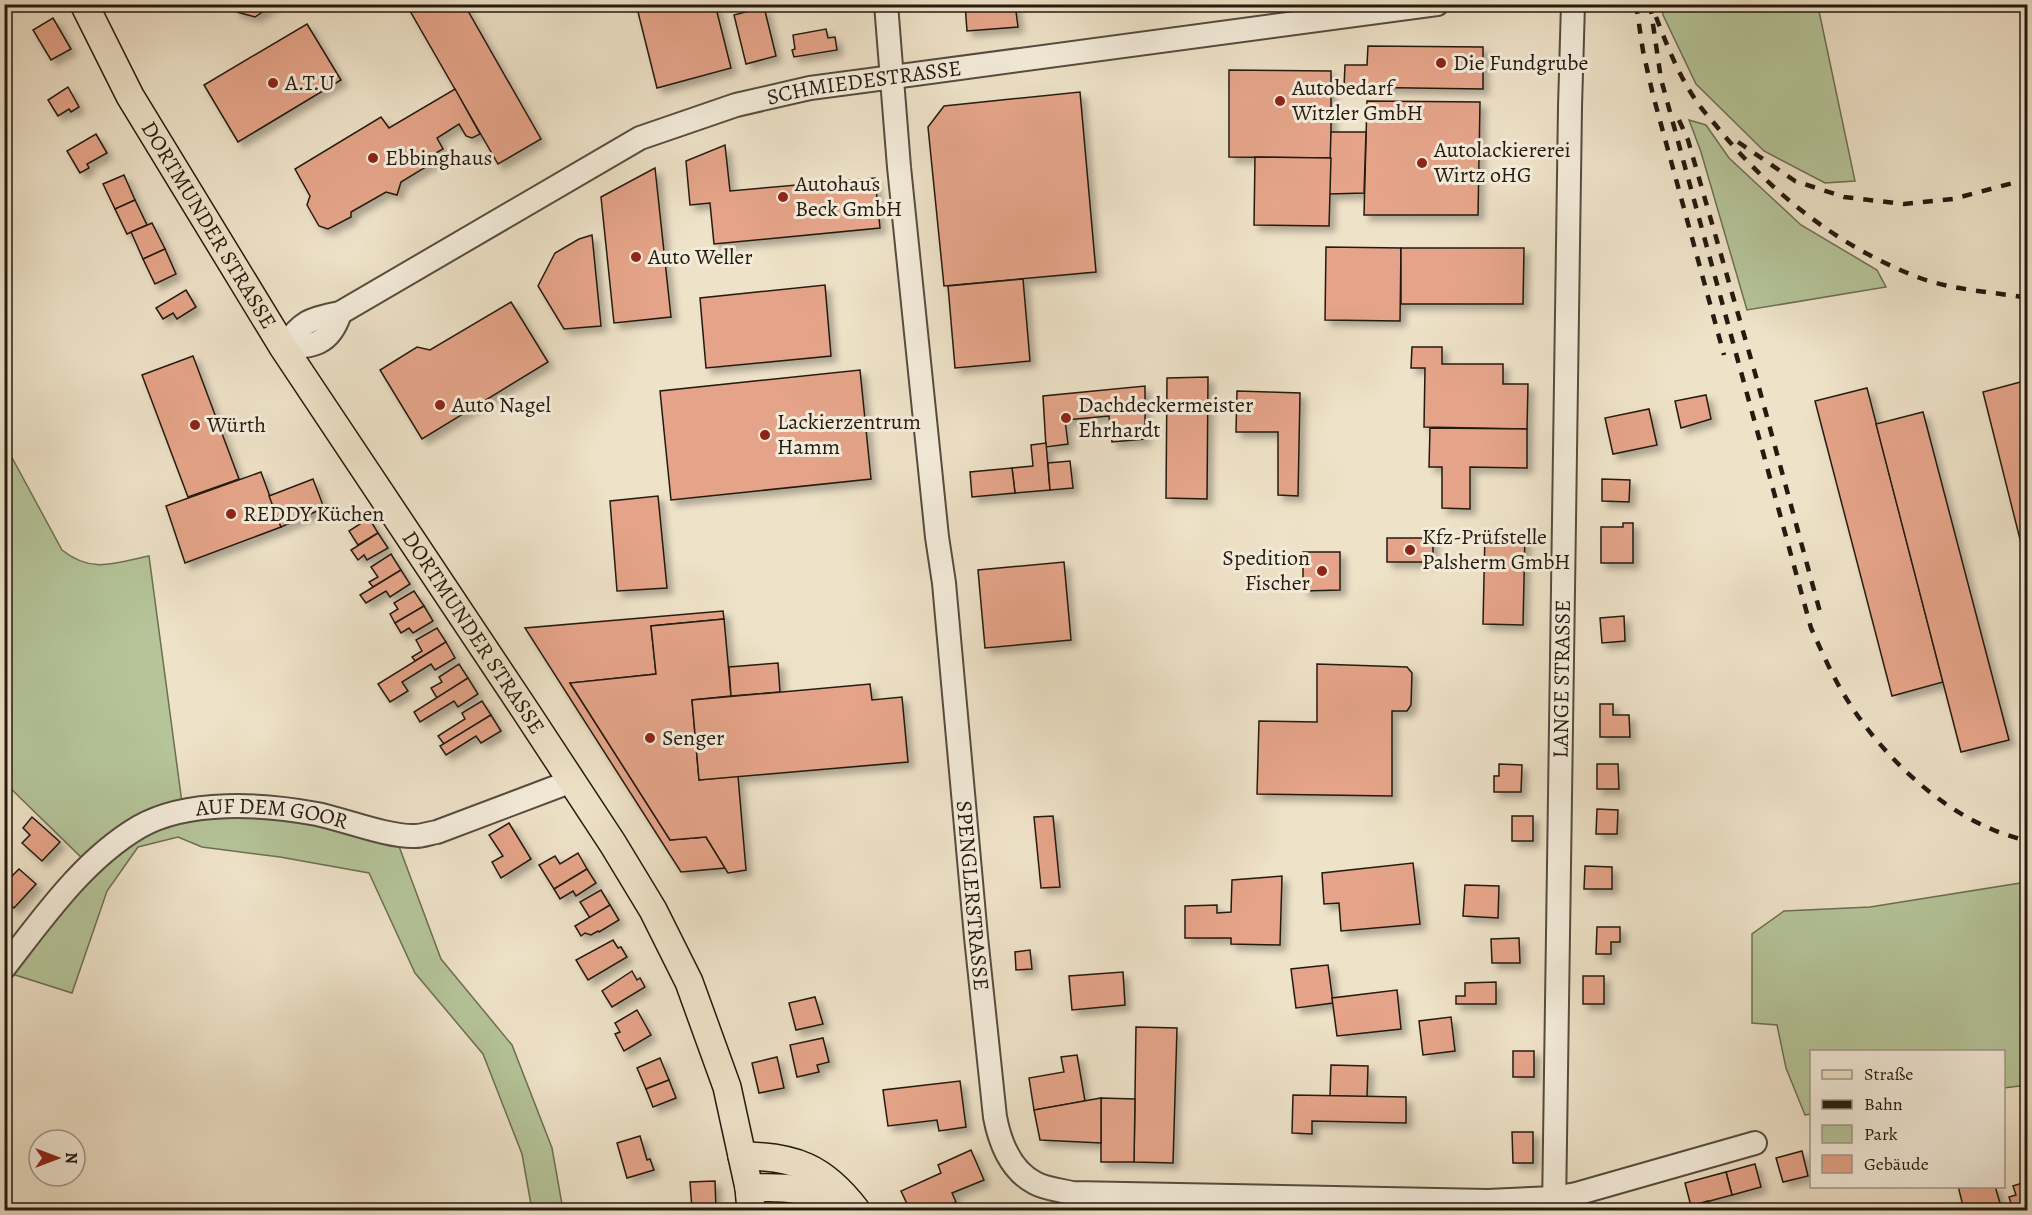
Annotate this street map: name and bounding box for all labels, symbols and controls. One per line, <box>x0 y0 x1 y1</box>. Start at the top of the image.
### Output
place label: Die Fundgrube <box>1453 48 1588 78</box>
street label: SCHMIEDESTRASSE <box>764 53 963 112</box>
marker: Die Fundgrube <box>1434 56 1448 70</box>
place label: A.T.U <box>284 68 335 98</box>
place label: Autobedarf Witzler GmbH <box>1291 73 1423 128</box>
marker: A.T.U <box>266 76 280 90</box>
marker: Autobedarf Witzler GmbH <box>1273 94 1287 108</box>
street label: DORTMUNDER STRASSE <box>134 116 283 335</box>
place label: Autolackiererei Wirtz oHG <box>1433 135 1571 190</box>
place label: Ebbinghaus <box>385 143 492 173</box>
marker: Ebbinghaus <box>366 151 380 165</box>
marker: Autolackiererei Wirtz oHG <box>1415 156 1429 170</box>
place label: Autohaus Beck GmbH <box>794 169 902 224</box>
marker: Autohaus Beck GmbH <box>776 190 790 204</box>
place label: Auto Weller <box>647 242 753 272</box>
marker: Auto Weller <box>629 250 643 264</box>
place label: Auto Nagel <box>451 390 551 420</box>
place label: Dachdeckermeister Ehrhardt <box>1078 390 1253 445</box>
marker: Auto Nagel <box>433 398 447 412</box>
place label: Lackierzentrum Hamm <box>777 407 921 462</box>
place label: Würth <box>206 410 266 440</box>
marker: Dachdeckermeister Ehrhardt <box>1059 411 1073 425</box>
marker: Würth <box>188 418 202 432</box>
marker: Lackierzentrum Hamm <box>758 428 772 442</box>
place label: REDDY Küchen <box>243 499 384 529</box>
marker: REDDY Küchen <box>224 507 238 521</box>
place label: Kfz-Prüfstelle Palsherm GmbH <box>1422 522 1571 577</box>
street label: DORTMUNDER STRASSE <box>395 525 552 740</box>
place label: Spedition Fischer <box>1222 543 1310 598</box>
marker: Kfz-Prüfstelle Palsherm GmbH <box>1403 543 1417 557</box>
marker: Spedition Fischer <box>1315 564 1329 578</box>
street label: LANGE STRASSE <box>1546 599 1578 759</box>
place label: Senger <box>662 723 724 753</box>
marker: Senger <box>643 731 657 745</box>
street label: AUF DEM GOOR <box>193 791 352 837</box>
street label: SPENGLERSTRASSE <box>949 799 997 992</box>
legend <box>1810 1050 2005 1188</box>
text: Straße <box>1864 1062 1913 1086</box>
text: Bahn <box>1864 1092 1903 1116</box>
text: Park <box>1864 1122 1898 1146</box>
north arrow <box>27 1128 87 1188</box>
text: N <box>60 1152 82 1164</box>
text: Gebäude <box>1864 1152 1929 1176</box>

